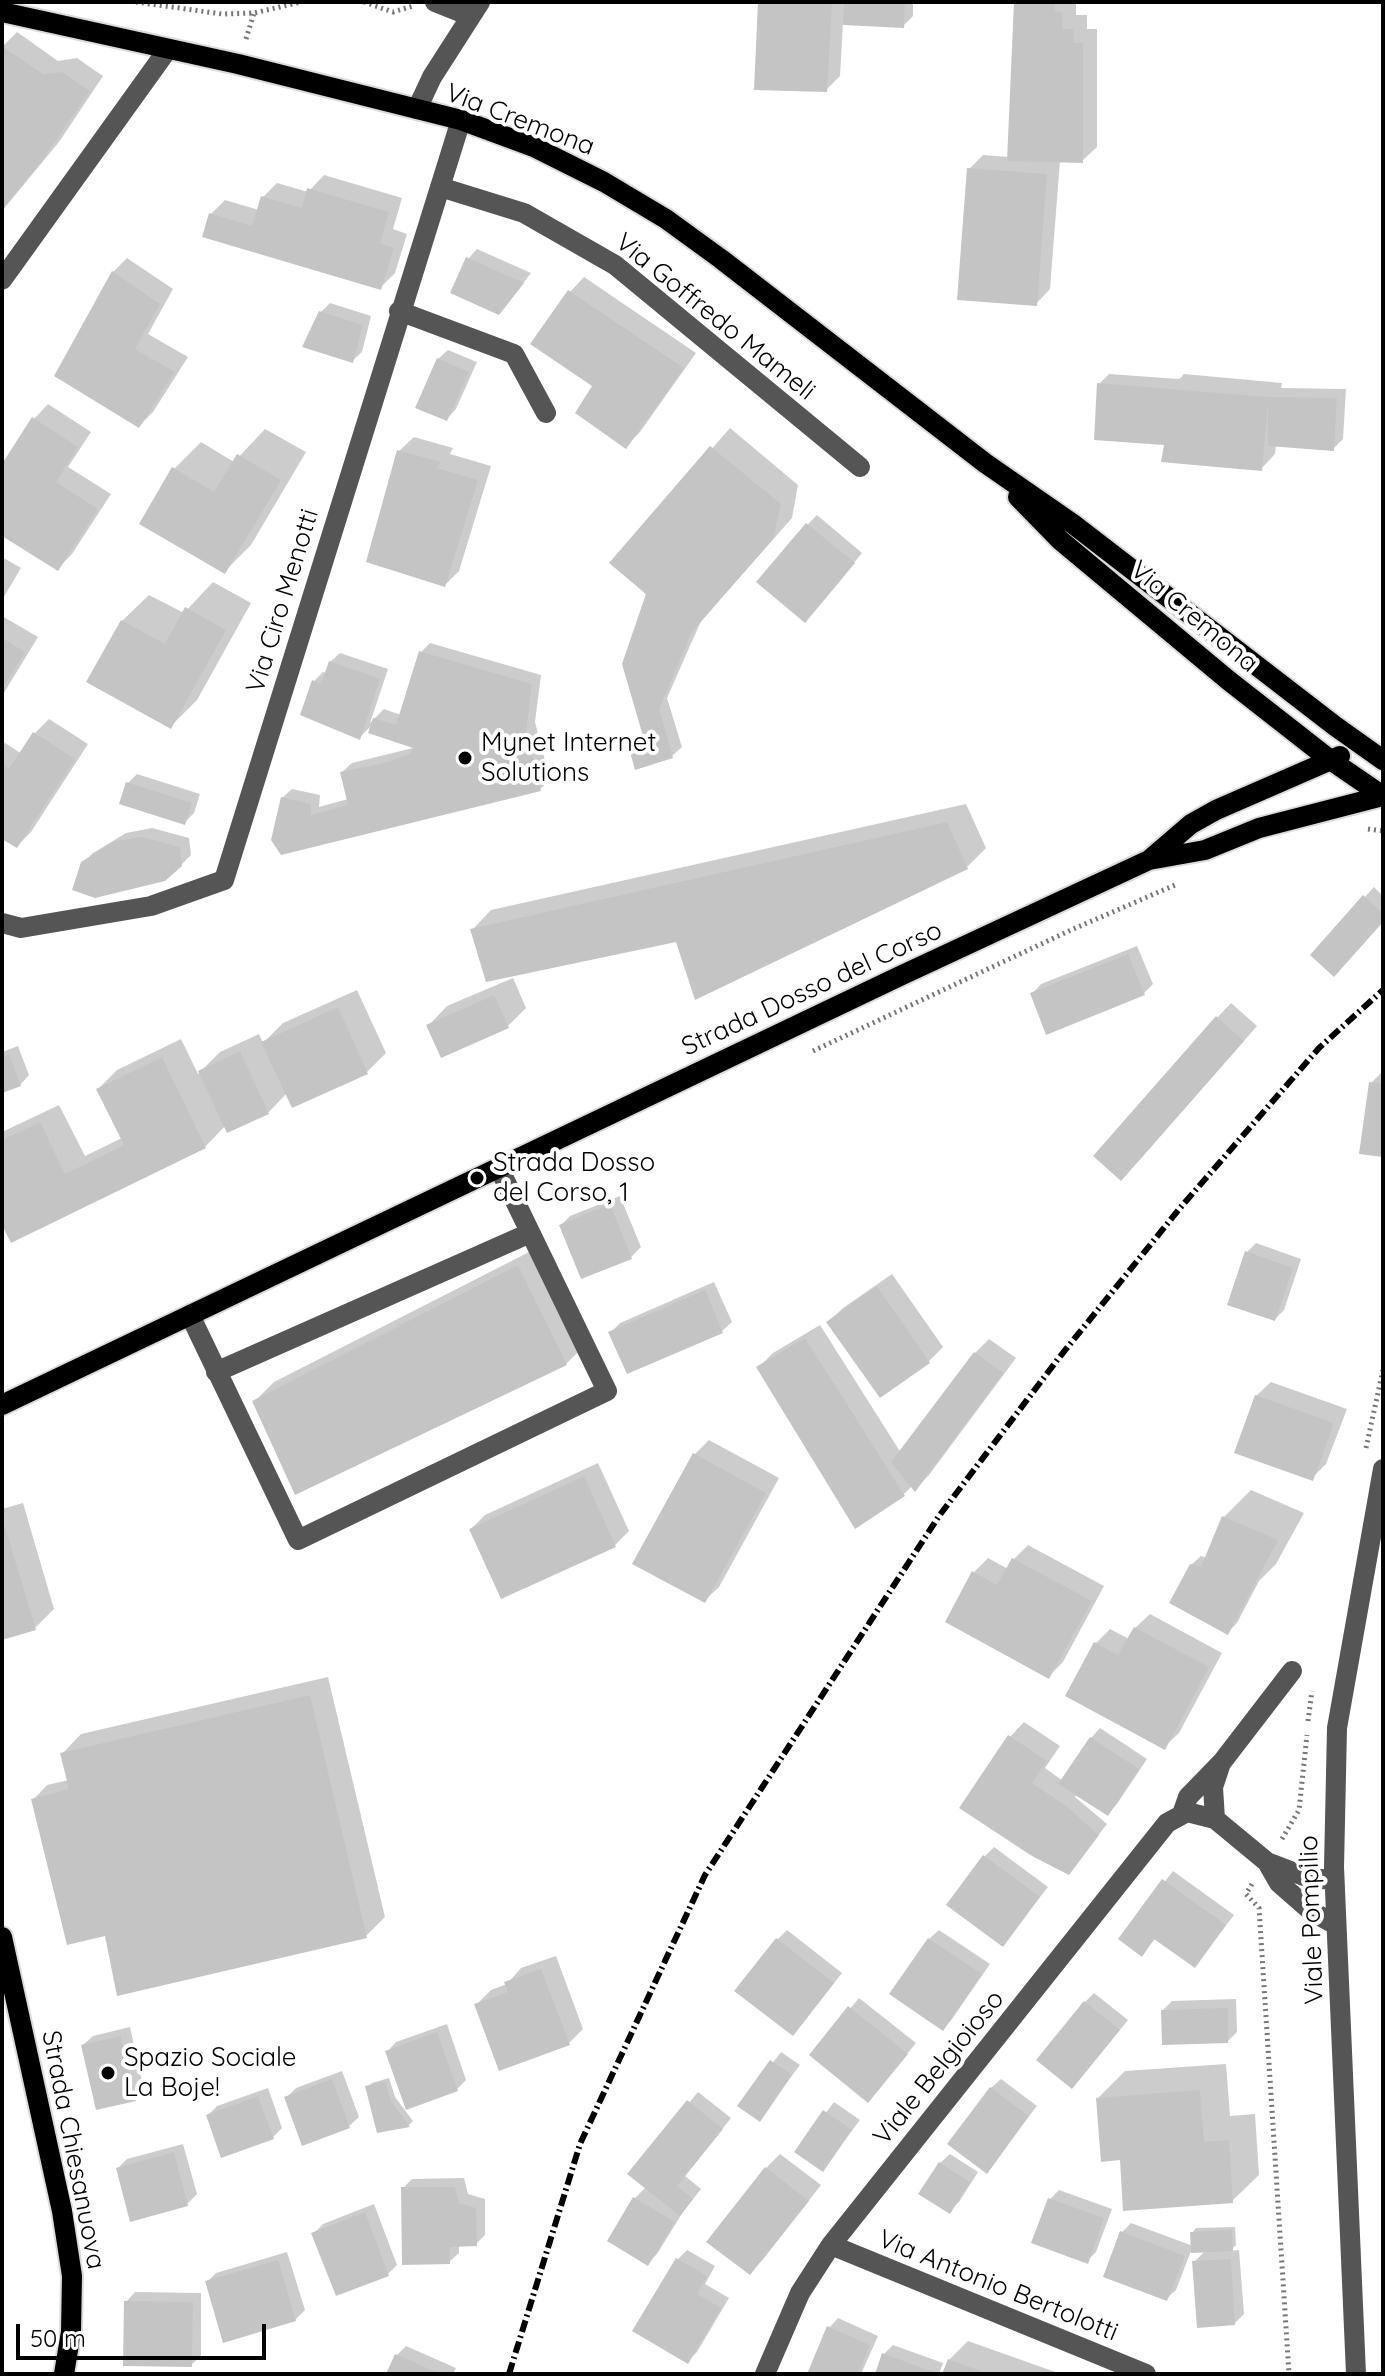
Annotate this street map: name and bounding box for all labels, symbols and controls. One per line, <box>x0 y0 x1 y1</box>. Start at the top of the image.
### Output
street label: Via Cremona <box>441 77 599 163</box>
street label: Via Goffredo Mameli <box>609 227 821 407</box>
street label: Via Ciro Menotti <box>240 505 326 697</box>
street label: Via Cremona <box>1124 555 1264 679</box>
place label: Mynet Internet Solutions <box>481 727 656 788</box>
marker: Mynet Internet Solutions <box>456 749 474 767</box>
street label: Strada Dosso del Corso <box>677 915 947 1063</box>
place label: Strada Dosso del Corso, 1 <box>493 1147 655 1208</box>
marker: Strada Dosso del Corso, 1 <box>468 1169 486 1187</box>
street label: Viale Pompilio <box>1293 1835 1331 2005</box>
street label: Viale Belgioioso <box>867 1984 1011 2152</box>
street label: Strada Chiesanuova <box>35 2028 111 2272</box>
place label: Spazio Sociale La Boje! <box>124 2042 296 2104</box>
marker: Spazio Sociale La Boje! <box>99 2064 117 2082</box>
street label: Via Antonio Bertolotti <box>874 2224 1122 2348</box>
scale bar <box>20 2308 270 2358</box>
text: 50 m <box>30 2323 86 2353</box>

